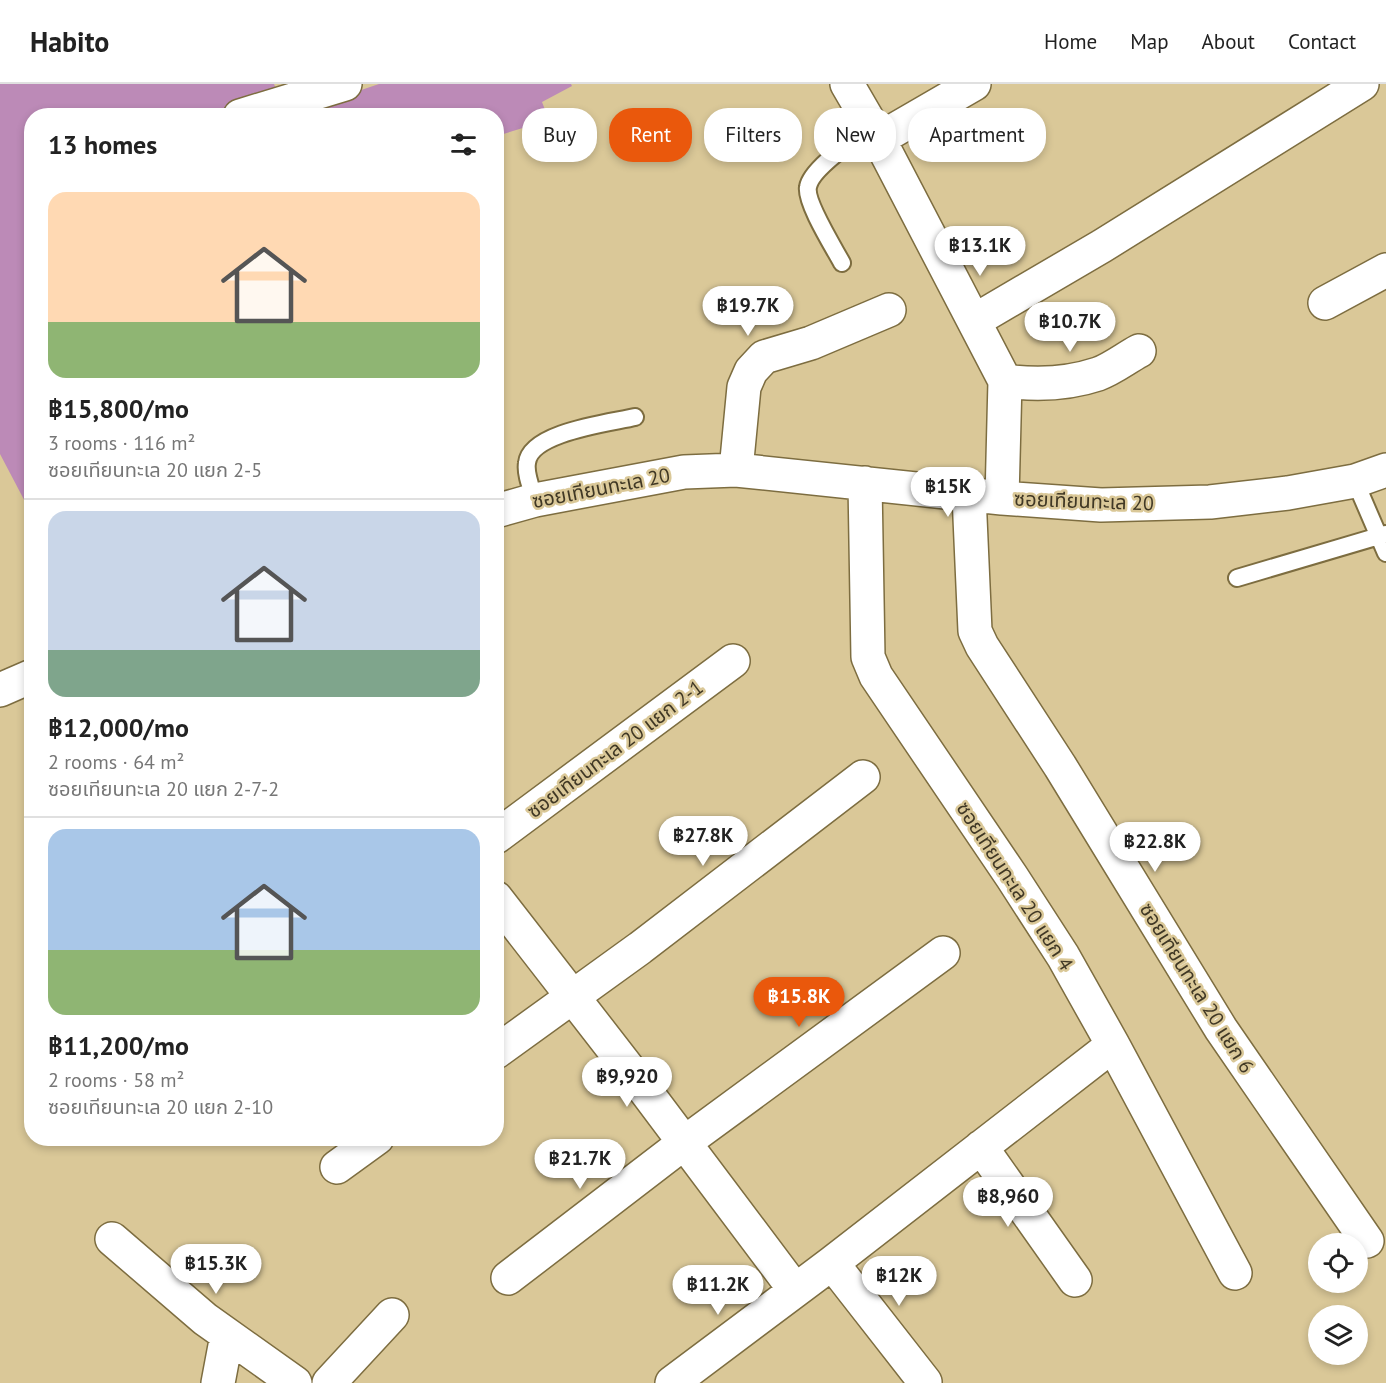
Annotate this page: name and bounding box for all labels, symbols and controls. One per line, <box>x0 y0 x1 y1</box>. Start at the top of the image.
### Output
text: Habito <box>30 23 109 60</box>
text: Home <box>1044 28 1097 55</box>
text: Map <box>1130 28 1169 55</box>
text: About <box>1202 28 1255 55</box>
text: Contact <box>1288 28 1356 55</box>
chip: Buy <box>522 108 597 162</box>
chip: Rent <box>609 108 692 162</box>
chip: Filters <box>704 108 802 162</box>
chip: New <box>814 108 896 162</box>
chip: Apartment <box>908 108 1046 162</box>
text: 13 homes <box>48 128 157 161</box>
icon: filters <box>447 128 480 161</box>
pin: ฿13.1K <box>931 226 1029 277</box>
icon: home <box>210 231 318 339</box>
text: ฿13.1K <box>949 232 1011 258</box>
pin: ฿19.7K <box>699 286 797 337</box>
text: ฿19.7K <box>717 292 779 318</box>
pin: ฿10.7K <box>1021 302 1119 353</box>
text: ฿10.7K <box>1039 308 1101 334</box>
text: ฿15,800/mo <box>48 392 189 425</box>
text: 3 rooms · 116 m² <box>48 430 195 456</box>
text: ซอยเทียนทะเล 20 แยก 2-5 <box>48 457 262 483</box>
street label: ซอยเทียนทะเล 20 <box>530 462 672 514</box>
pin: ฿15K <box>912 467 984 518</box>
text: ฿15K <box>925 473 971 499</box>
street label: ซอยเทียนทะเล 20 <box>1014 486 1154 516</box>
icon: home <box>210 550 318 658</box>
street label: ซอยเทียนทะเล 20 แยก 2-1 <box>522 674 708 824</box>
text: ฿12,000/mo <box>48 711 189 744</box>
text: 2 rooms · 64 m² <box>48 749 184 775</box>
text: ซอยเทียนทะเล 20 แยก 2-7-2 <box>48 776 279 802</box>
street label: ซอยเทียนทะเล 20 แยก 4 <box>951 797 1079 975</box>
pin: ฿27.8K <box>654 816 752 867</box>
text: ฿27.8K <box>673 822 733 848</box>
pin: ฿22.8K <box>1106 822 1204 873</box>
text: ฿22.8K <box>1124 828 1186 854</box>
icon: home <box>210 868 318 976</box>
street label: ซอยเทียนทะเล 20 แยก 6 <box>1134 898 1260 1078</box>
pin: ฿15.8K <box>750 977 848 1028</box>
text: ฿15.8K <box>768 983 830 1009</box>
text: ฿11,200/mo <box>48 1029 189 1062</box>
pin: ฿9,920 <box>578 1057 676 1108</box>
text: ฿9,920 <box>596 1063 658 1089</box>
text: 2 rooms · 58 m² <box>48 1067 184 1093</box>
text: ซอยเทียนทะเล 20 แยก 2-10 <box>48 1094 273 1120</box>
pin: ฿21.7K <box>531 1139 629 1190</box>
text: ฿21.7K <box>549 1145 611 1171</box>
pin: ฿8,960 <box>959 1177 1057 1228</box>
text: ฿8,960 <box>977 1183 1039 1209</box>
map controls <box>1308 1233 1368 1365</box>
button: locate <box>1308 1233 1368 1293</box>
pin: ฿15.3K <box>167 1244 265 1295</box>
text: ฿15.3K <box>185 1250 247 1276</box>
pin: ฿12K <box>863 1256 935 1307</box>
text: ฿12K <box>876 1262 922 1288</box>
pin: ฿11.2K <box>669 1265 767 1316</box>
text: ฿11.2K <box>687 1271 749 1297</box>
button: layers <box>1308 1305 1368 1365</box>

